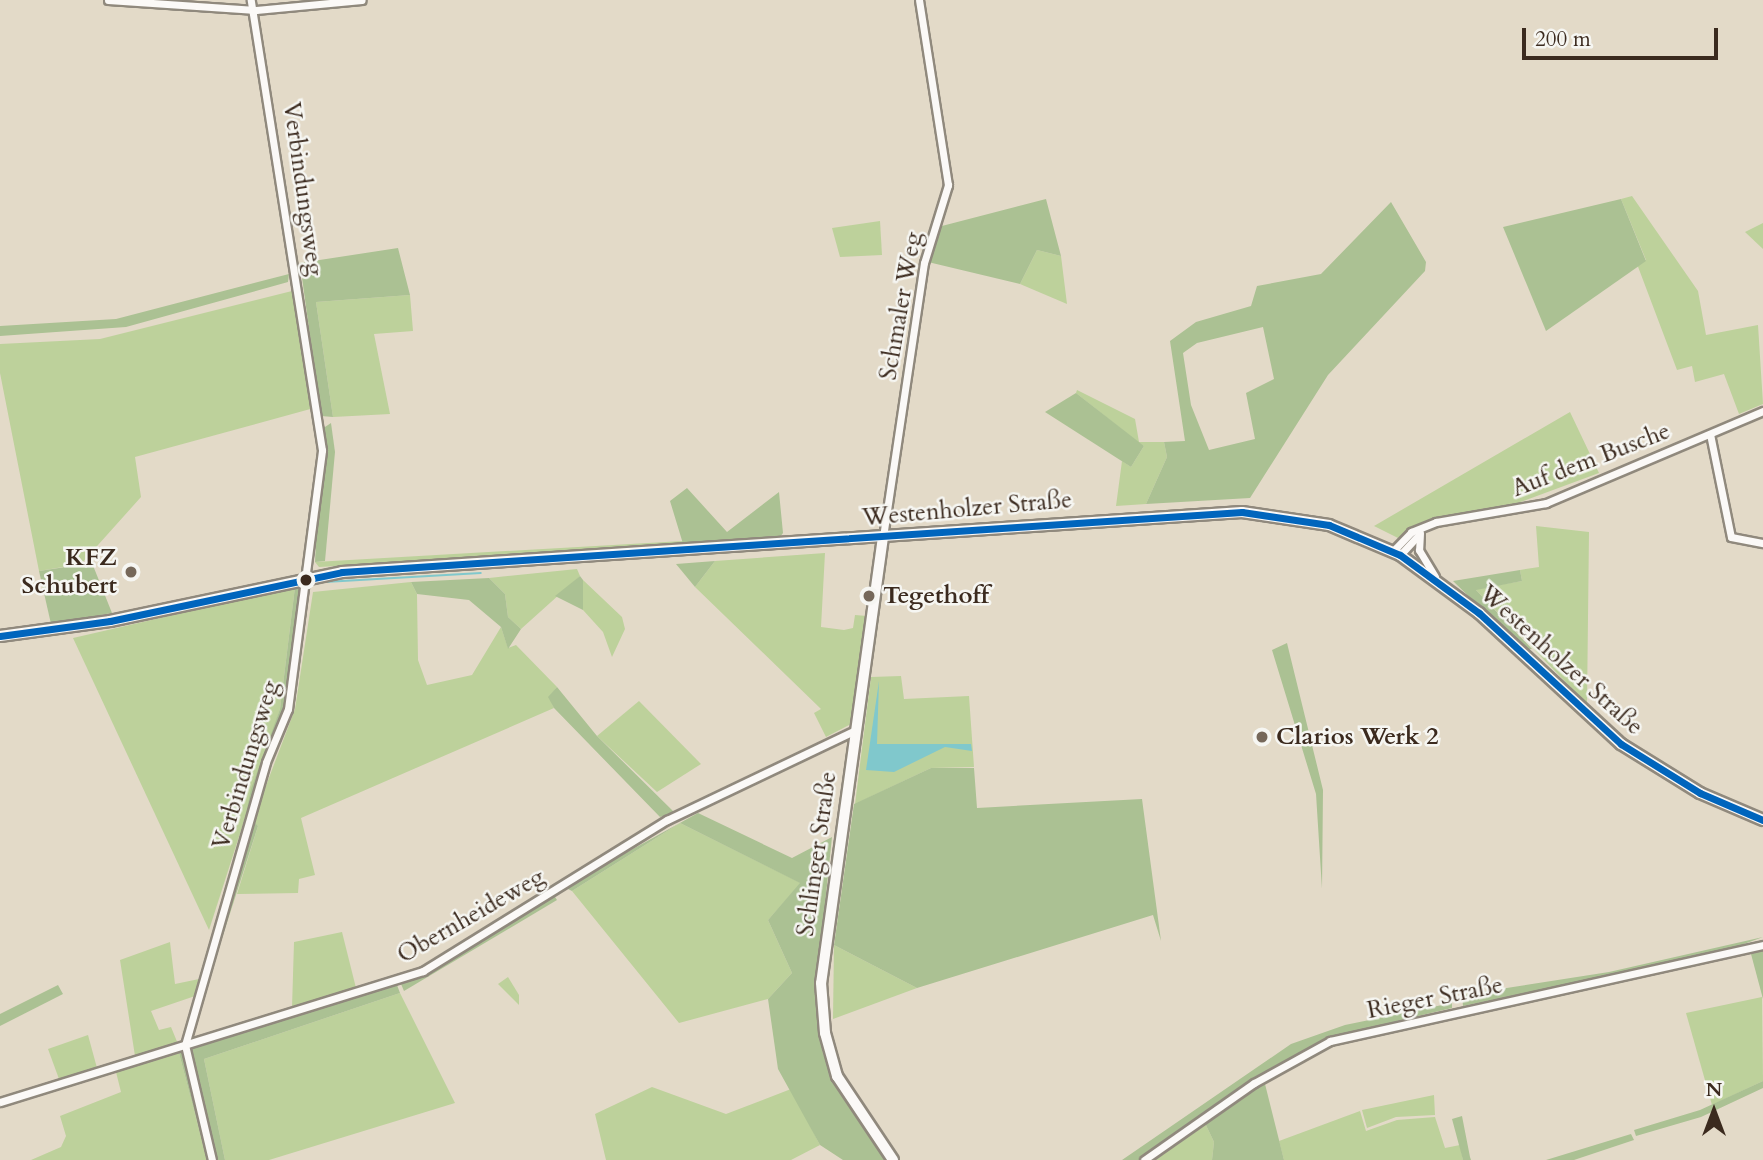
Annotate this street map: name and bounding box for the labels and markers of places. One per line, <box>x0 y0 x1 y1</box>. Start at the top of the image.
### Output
place label: KFZ Schubert <box>22 544 117 600</box>
marker: KFZ Schubert <box>123 564 139 580</box>
unlabelled marker <box>299 573 313 587</box>
place label: Tegethoff <box>883 582 989 610</box>
marker: Tegethoff <box>861 588 877 604</box>
place label: Clarios Werk 2 <box>1276 723 1439 751</box>
marker: Clarios Werk 2 <box>1254 729 1270 745</box>

